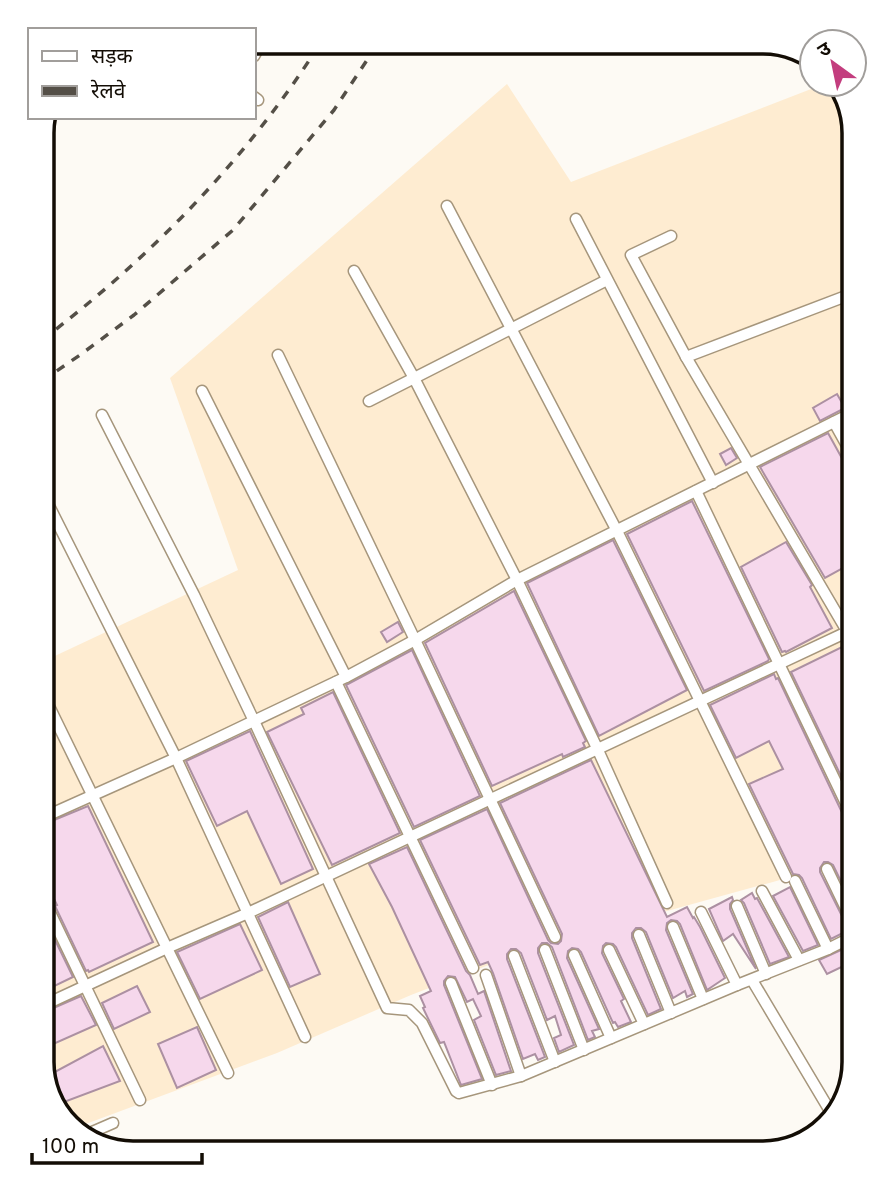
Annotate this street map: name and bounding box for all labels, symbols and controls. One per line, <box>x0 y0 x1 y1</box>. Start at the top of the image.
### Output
legend <box>28 28 256 119</box>
north arrow <box>798 28 868 98</box>
text: उ <box>814 37 837 64</box>
text: सड़क <box>91 44 133 71</box>
text: रेलवे <box>90 79 126 106</box>
scale bar <box>32 1122 201 1166</box>
text: 100 m <box>42 1134 99 1161</box>

